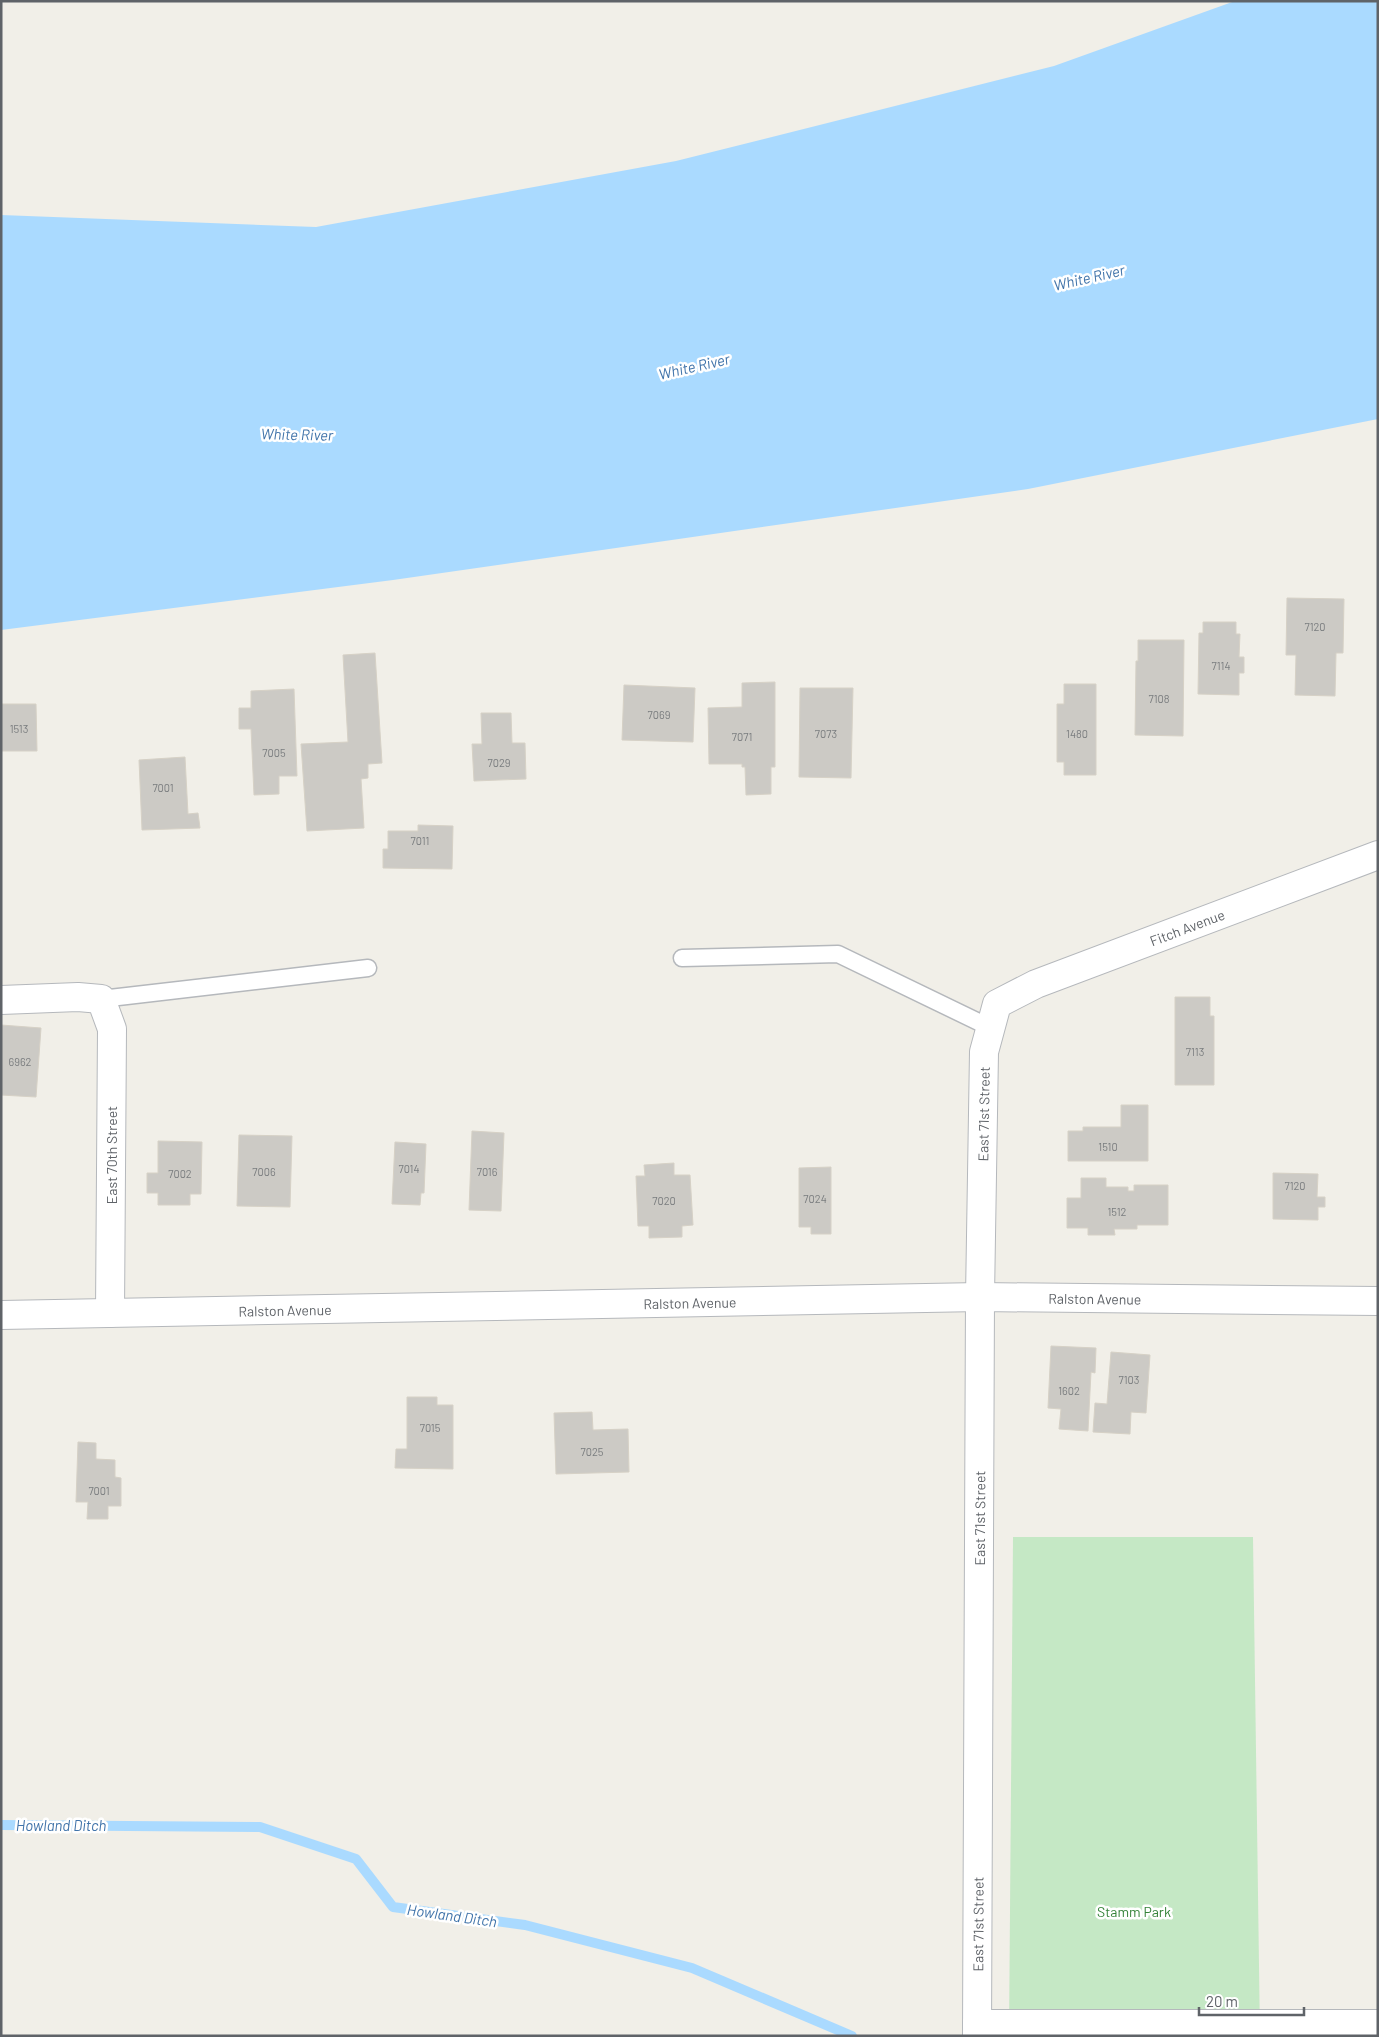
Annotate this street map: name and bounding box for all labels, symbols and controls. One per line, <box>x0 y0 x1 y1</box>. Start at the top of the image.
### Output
water label: White River <box>1052 260 1127 294</box>
water label: White River <box>657 349 732 383</box>
water label: White River <box>261 424 334 444</box>
house number: 7120 <box>1304 620 1326 633</box>
house number: 7114 <box>1211 659 1231 672</box>
house number: 7108 <box>1148 692 1170 705</box>
house number: 7069 <box>648 708 671 721</box>
house number: 1513 <box>10 722 28 735</box>
house number: 7073 <box>815 727 837 740</box>
house number: 1480 <box>1066 727 1088 740</box>
house number: 7071 <box>732 730 752 743</box>
house number: 7005 <box>262 746 286 759</box>
house number: 7029 <box>487 756 511 769</box>
house number: 7001 <box>152 781 174 794</box>
house number: 7011 <box>411 834 429 847</box>
street label: Fitch Avenue <box>1147 905 1227 949</box>
house number: 7113 <box>1186 1045 1204 1058</box>
house number: 6962 <box>9 1055 32 1068</box>
street label: East 71st Street <box>974 1066 992 1162</box>
street label: East 70th Street <box>103 1106 120 1204</box>
house number: 1510 <box>1098 1140 1118 1153</box>
house number: 7014 <box>398 1162 420 1175</box>
house number: 7006 <box>252 1165 276 1178</box>
house number: 7016 <box>477 1165 498 1178</box>
house number: 7002 <box>168 1167 192 1180</box>
house number: 7120 <box>1284 1179 1306 1192</box>
house number: 7024 <box>803 1192 827 1205</box>
house number: 7020 <box>652 1194 676 1207</box>
house number: 1512 <box>1108 1205 1127 1218</box>
street label: Ralston Avenue <box>1048 1289 1141 1307</box>
street label: Ralston Avenue <box>643 1293 737 1312</box>
street label: Ralston Avenue <box>238 1300 332 1319</box>
house number: 7103 <box>1119 1373 1139 1386</box>
house number: 1602 <box>1058 1384 1080 1397</box>
house number: 7015 <box>420 1421 441 1434</box>
house number: 7025 <box>581 1445 604 1458</box>
street label: East 71st Street <box>970 1471 988 1565</box>
house number: 7001 <box>88 1484 110 1497</box>
water label: Howland Ditch <box>16 1816 106 1834</box>
street label: East 71st Street <box>969 1877 986 1971</box>
water label: Howland Ditch <box>406 1900 498 1930</box>
park label: Stamm Park <box>1097 1903 1171 1920</box>
scale bar <box>1199 1984 1304 2016</box>
text: 20 m <box>1206 1992 1238 2010</box>

